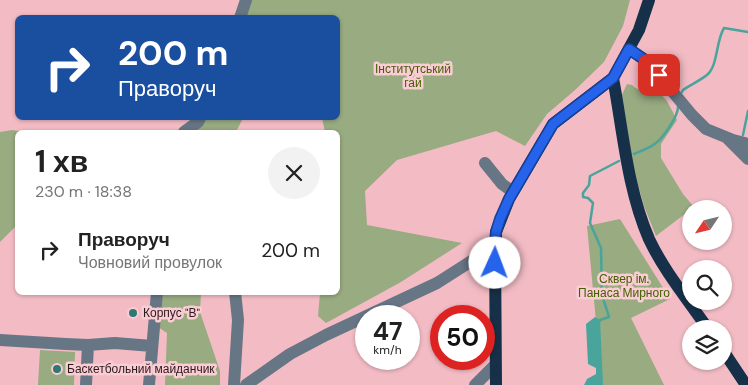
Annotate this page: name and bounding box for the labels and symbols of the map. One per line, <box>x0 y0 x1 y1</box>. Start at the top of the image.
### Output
pin <box>638 54 680 96</box>
park label: Інститутський гай <box>375 61 451 91</box>
north arrow <box>682 200 732 250</box>
position arrow <box>468 236 520 288</box>
park label: Сквер ім. Панаса Мирного <box>578 271 670 301</box>
place label: Корпус "В" <box>143 305 200 321</box>
speed limit sign: 50 <box>430 305 495 370</box>
marker: Корпус "В" <box>127 307 139 319</box>
place label: Баскетбольний майданчик <box>67 361 215 377</box>
marker: Баскетбольний майданчик <box>51 363 63 375</box>

